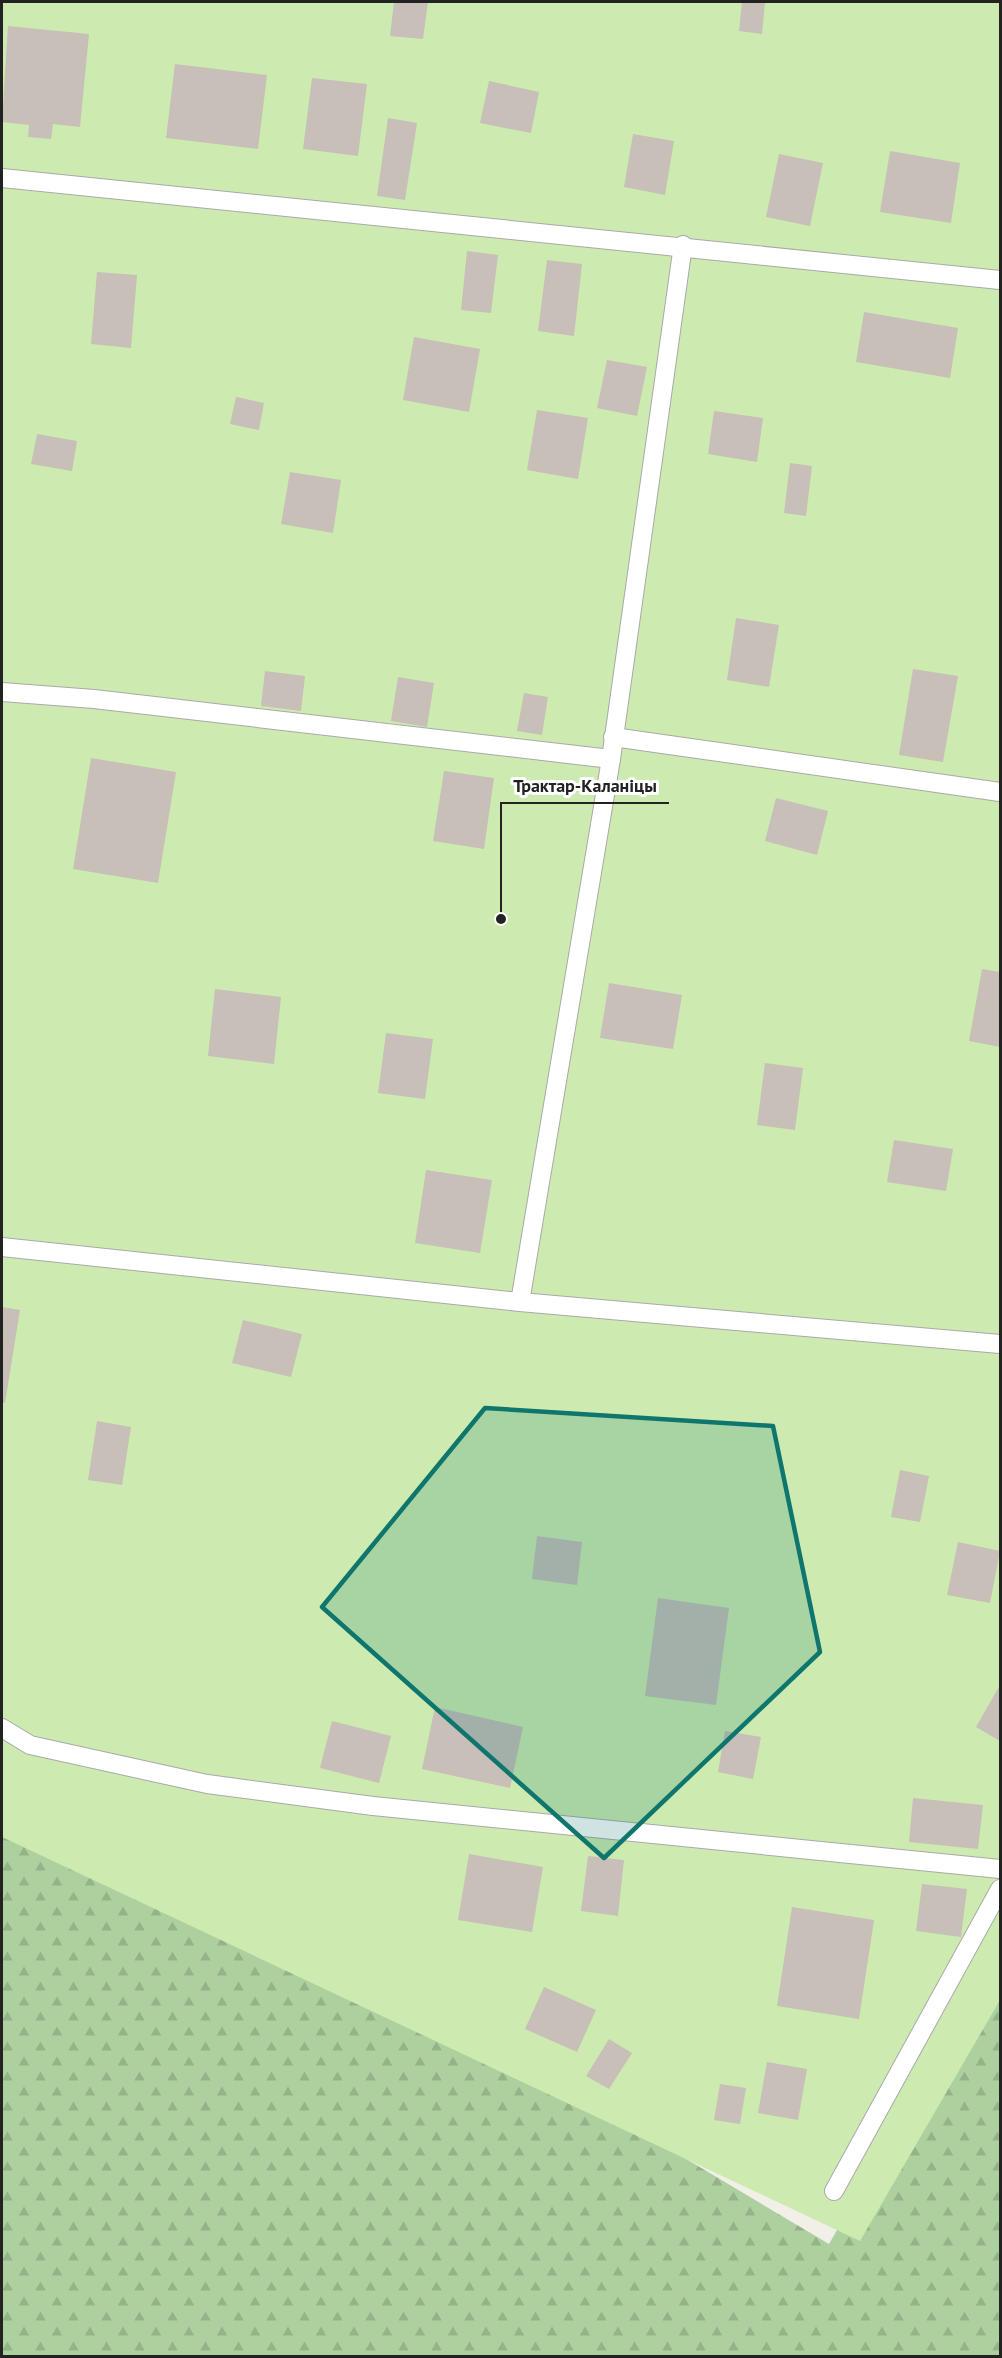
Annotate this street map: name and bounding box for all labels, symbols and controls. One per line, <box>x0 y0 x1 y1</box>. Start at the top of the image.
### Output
callout: Трактар-Каланіцы <box>501 767 669 803</box>
text: Трактар-Каланіцы <box>513 774 657 797</box>

